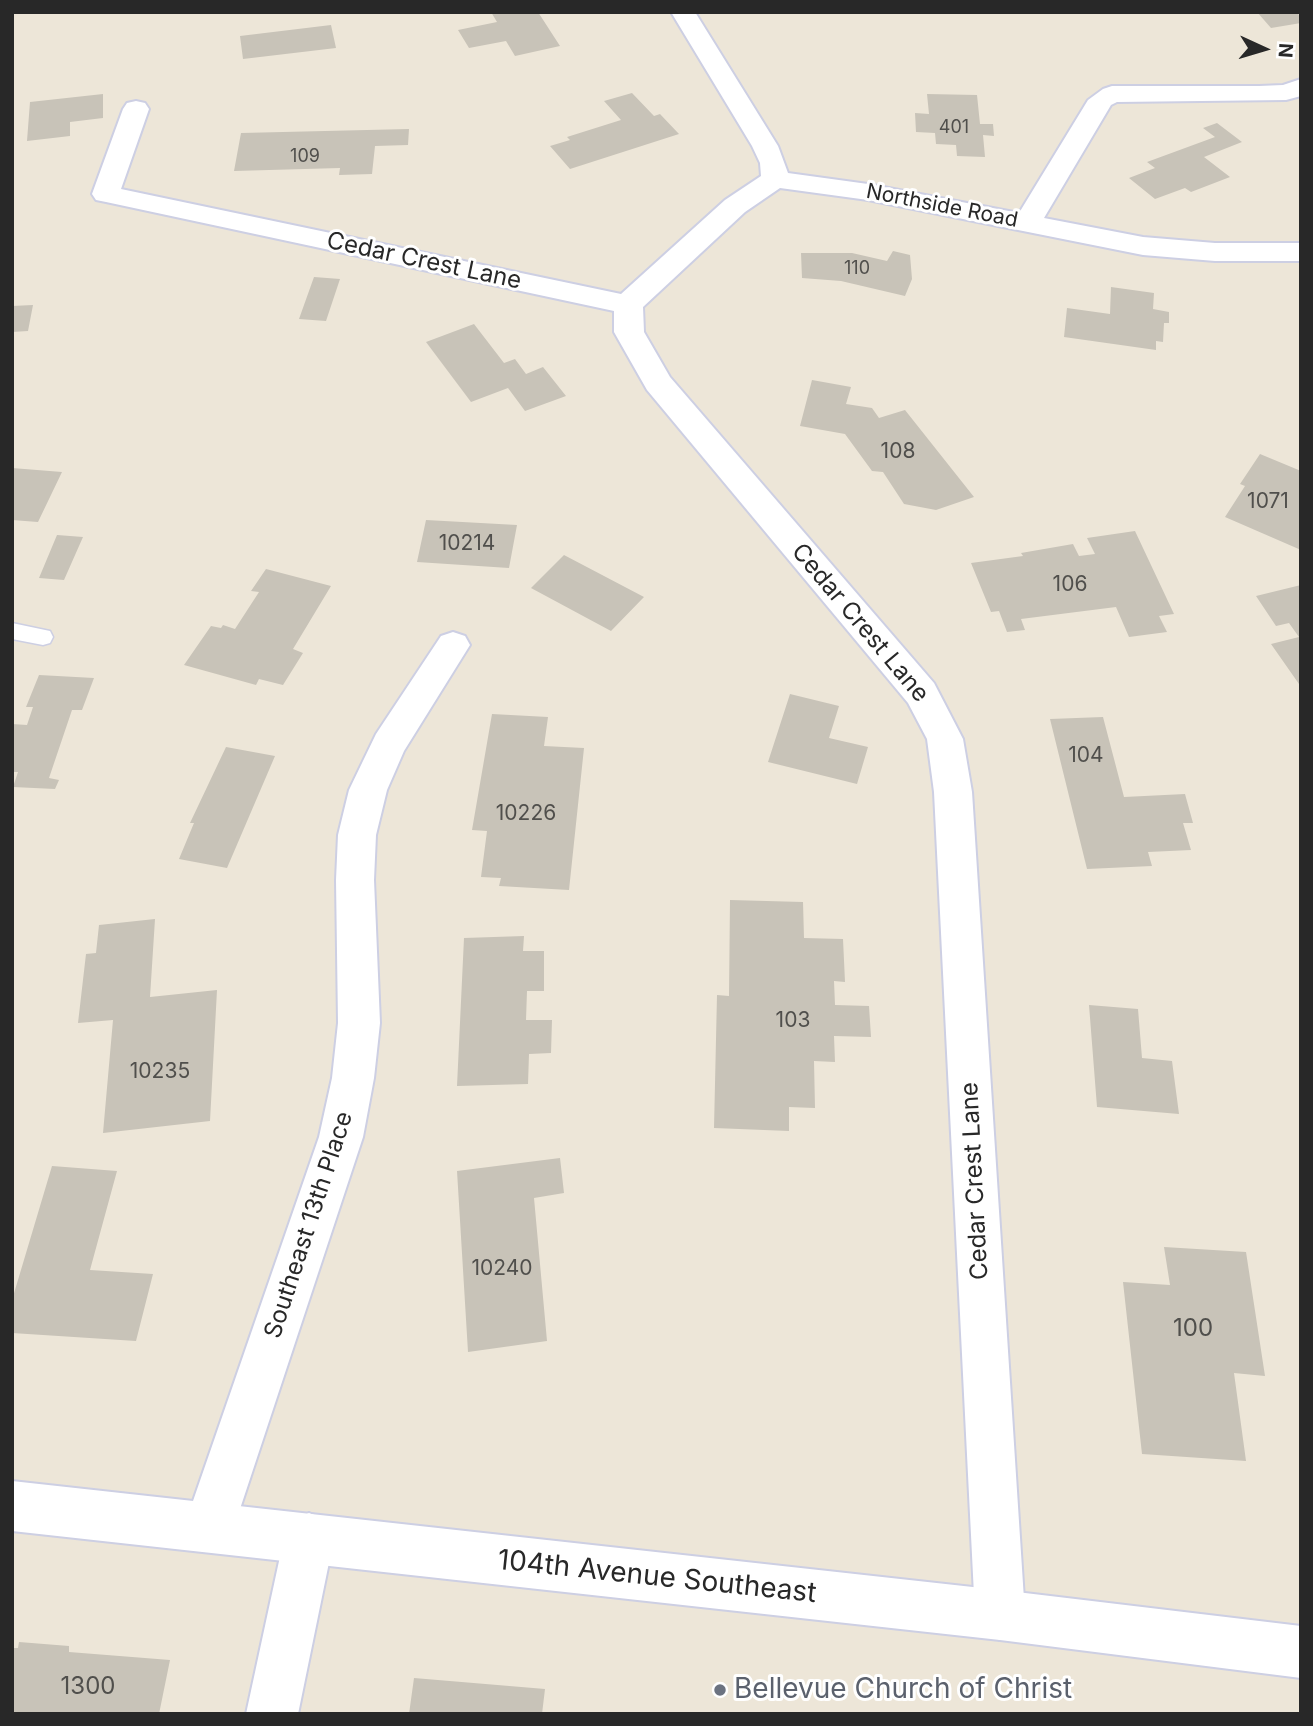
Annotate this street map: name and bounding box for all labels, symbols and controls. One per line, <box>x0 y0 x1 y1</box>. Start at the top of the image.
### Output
north arrow <box>1229 14 1299 84</box>
text: N <box>1273 42 1297 59</box>
house number: 401 <box>939 117 969 139</box>
house number: 109 <box>290 146 320 168</box>
street label: Northside Road <box>864 179 1020 233</box>
street label: Cedar Crest Lane <box>324 226 524 296</box>
house number: 110 <box>844 258 870 280</box>
house number: 108 <box>881 439 915 465</box>
house number: 1071 <box>1247 489 1289 515</box>
house number: 10214 <box>439 531 495 557</box>
street label: Cedar Crest Lane <box>785 538 935 708</box>
house number: 106 <box>1053 572 1087 598</box>
house number: 104 <box>1068 743 1104 769</box>
house number: 10226 <box>496 801 556 827</box>
house number: 103 <box>776 1008 810 1034</box>
house number: 10235 <box>130 1059 190 1085</box>
street label: Cedar Crest Lane <box>955 1081 995 1281</box>
street label: Southeast 13th Place <box>259 1108 359 1342</box>
house number: 10240 <box>471 1256 533 1282</box>
house number: 100 <box>1173 1315 1213 1343</box>
street label: 104th Avenue Southeast <box>496 1544 818 1610</box>
house number: 1300 <box>61 1673 115 1701</box>
place label: Bellevue Church of Christ <box>734 1673 1072 1707</box>
marker: Bellevue Church of Christ <box>712 1682 728 1698</box>

